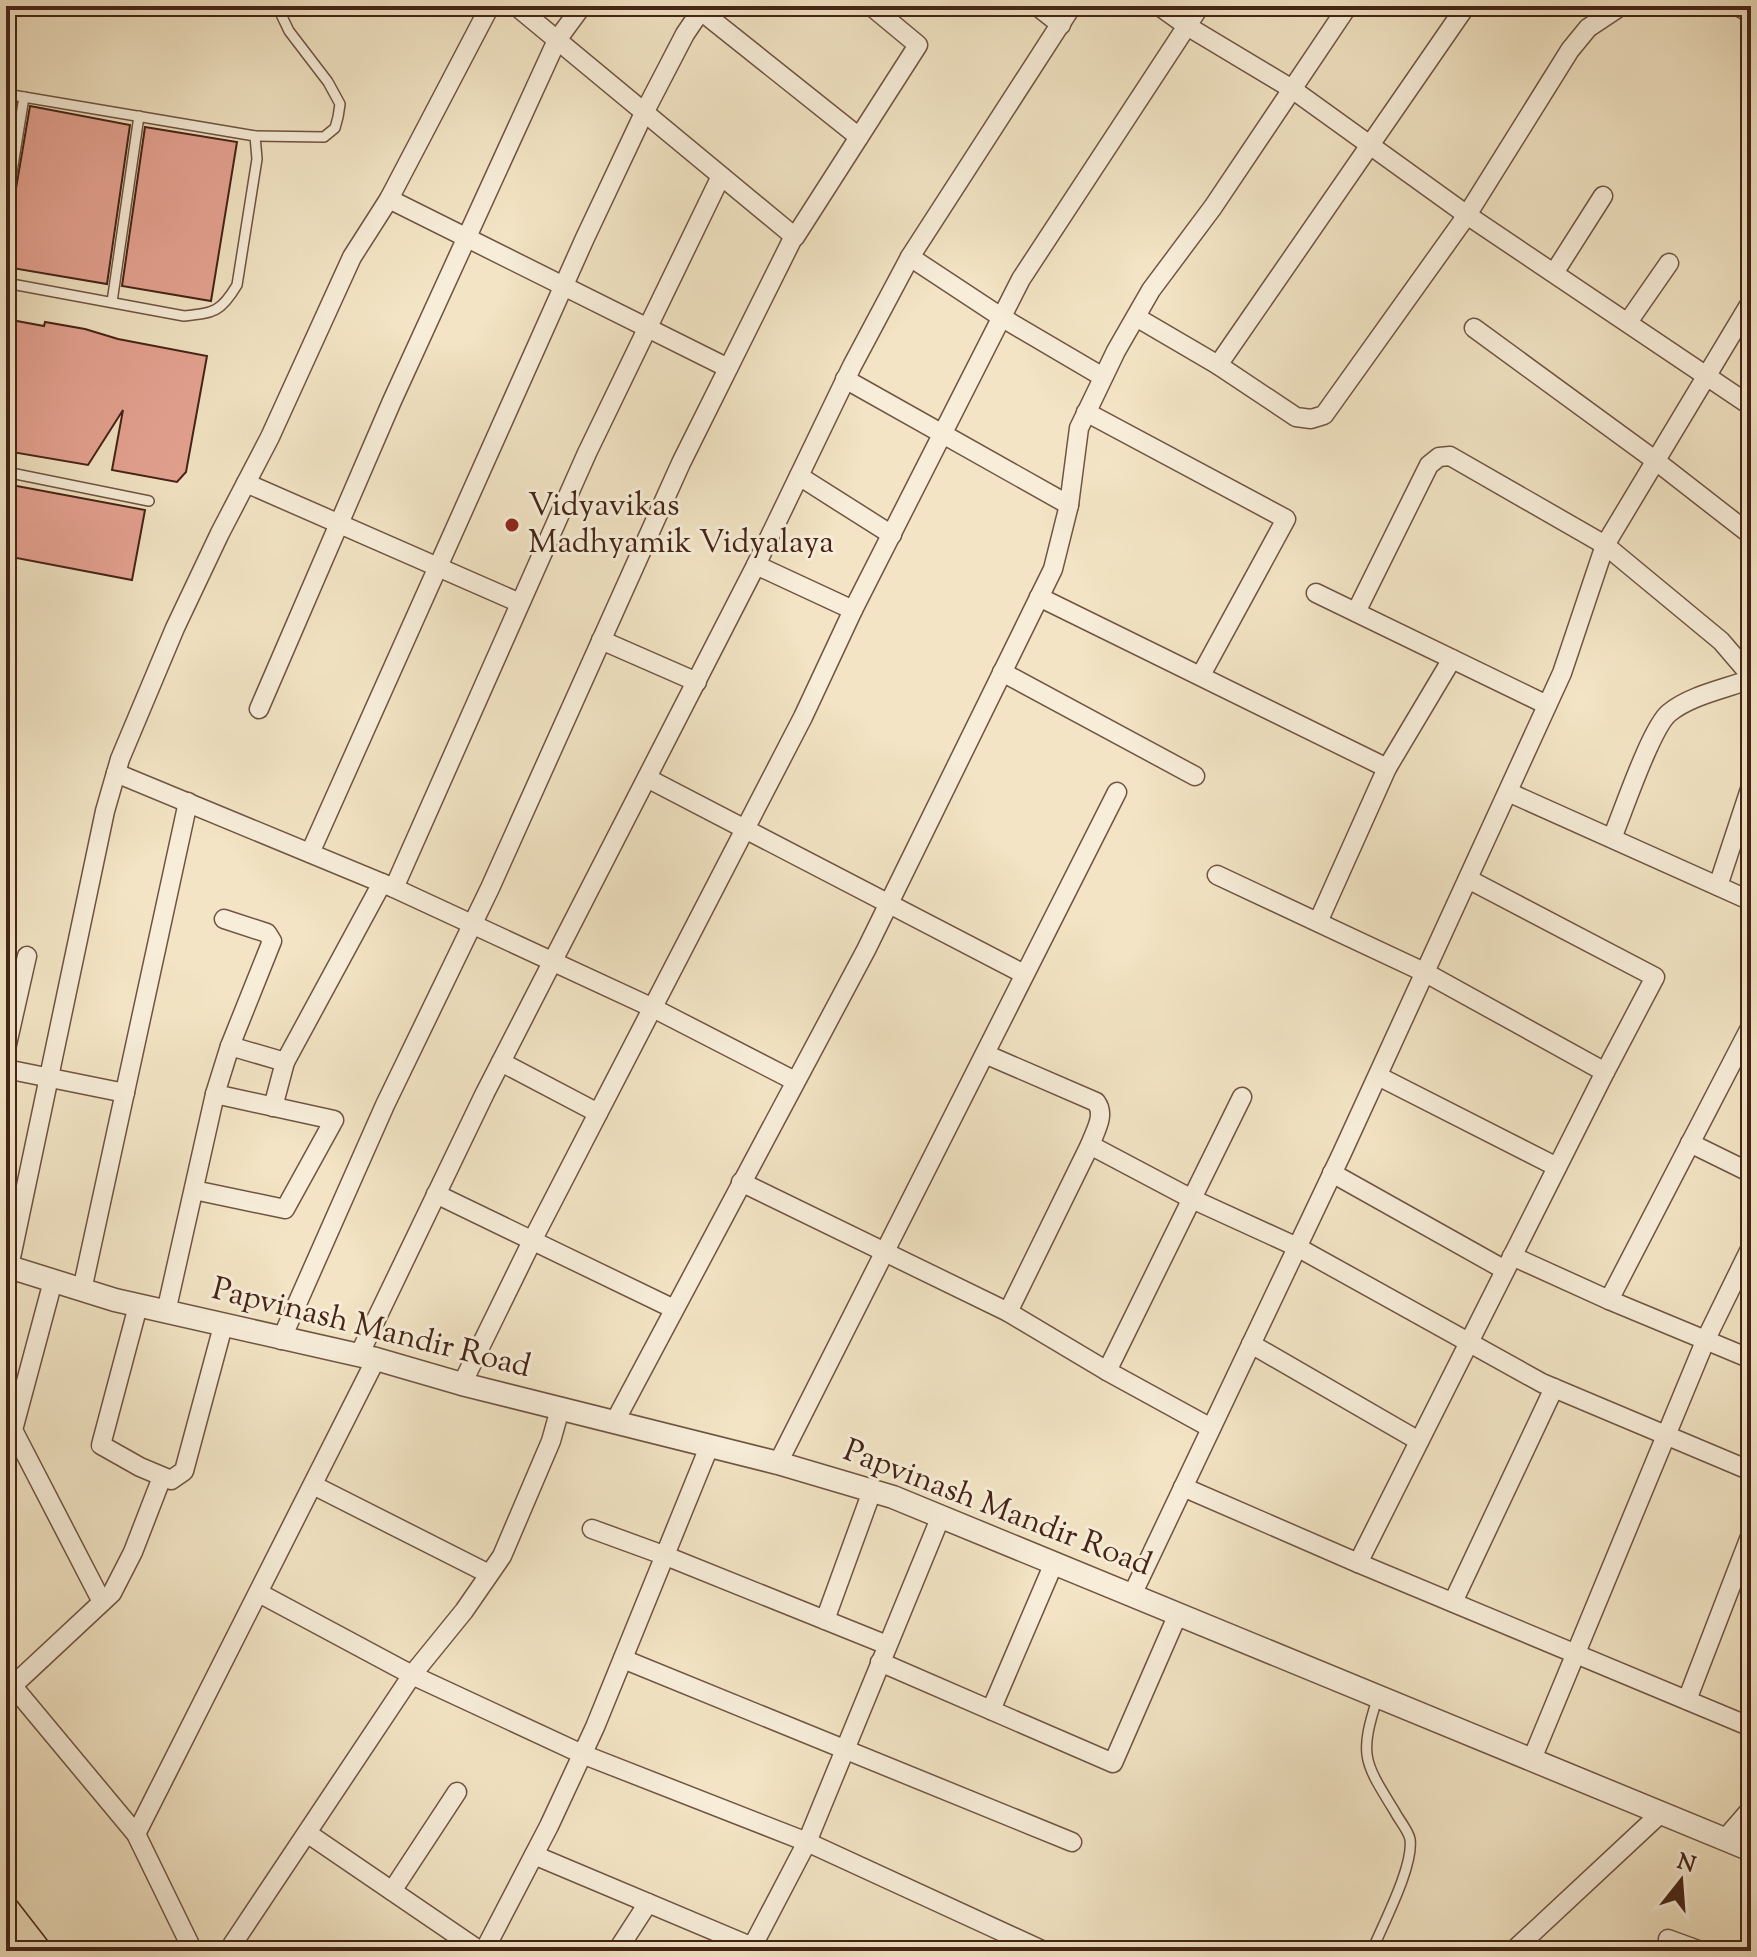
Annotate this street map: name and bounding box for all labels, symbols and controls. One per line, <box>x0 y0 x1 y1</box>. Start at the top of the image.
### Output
place label: Vidyavikas Madhyamik Vidyalaya <box>528 484 834 567</box>
marker: Vidyavikas Madhyamik Vidyalaya <box>503 516 521 534</box>
street label: Papvinash Mandir Road <box>207 1267 535 1391</box>
street label: Papvinash Mandir Road <box>836 1429 1158 1589</box>
north arrow <box>1641 1841 1721 1921</box>
text: N <box>1673 1847 1699 1883</box>

